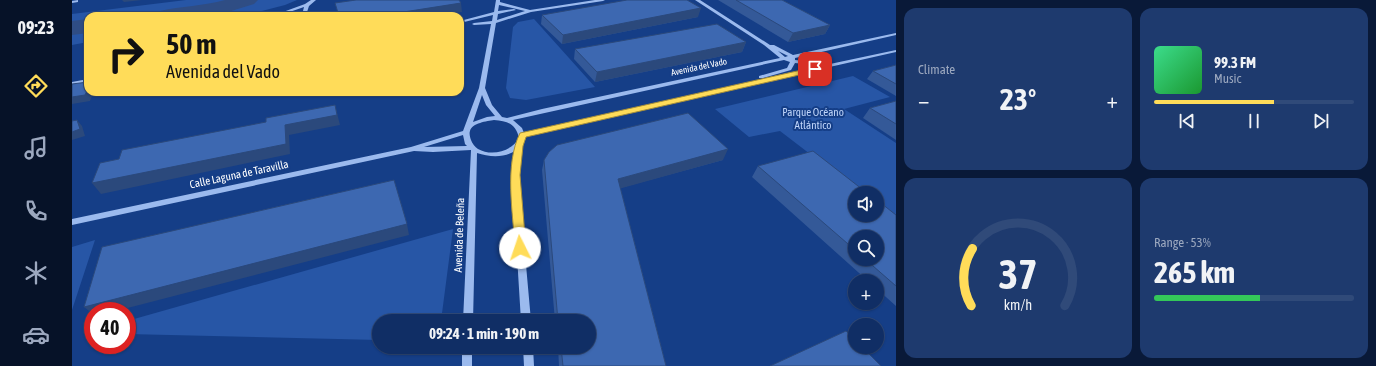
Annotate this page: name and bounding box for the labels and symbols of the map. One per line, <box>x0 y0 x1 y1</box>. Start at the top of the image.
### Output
pin <box>798 52 832 86</box>
street label: Avenida del Vado <box>670 56 728 78</box>
park label: Parque Océano Atlántico <box>782 106 844 131</box>
street label: Calle Laguna de Taravilla <box>189 158 289 190</box>
street label: Avenida de Beleña <box>452 197 466 273</box>
position arrow <box>499 227 541 269</box>
speed limit sign: 40 <box>84 302 136 354</box>

